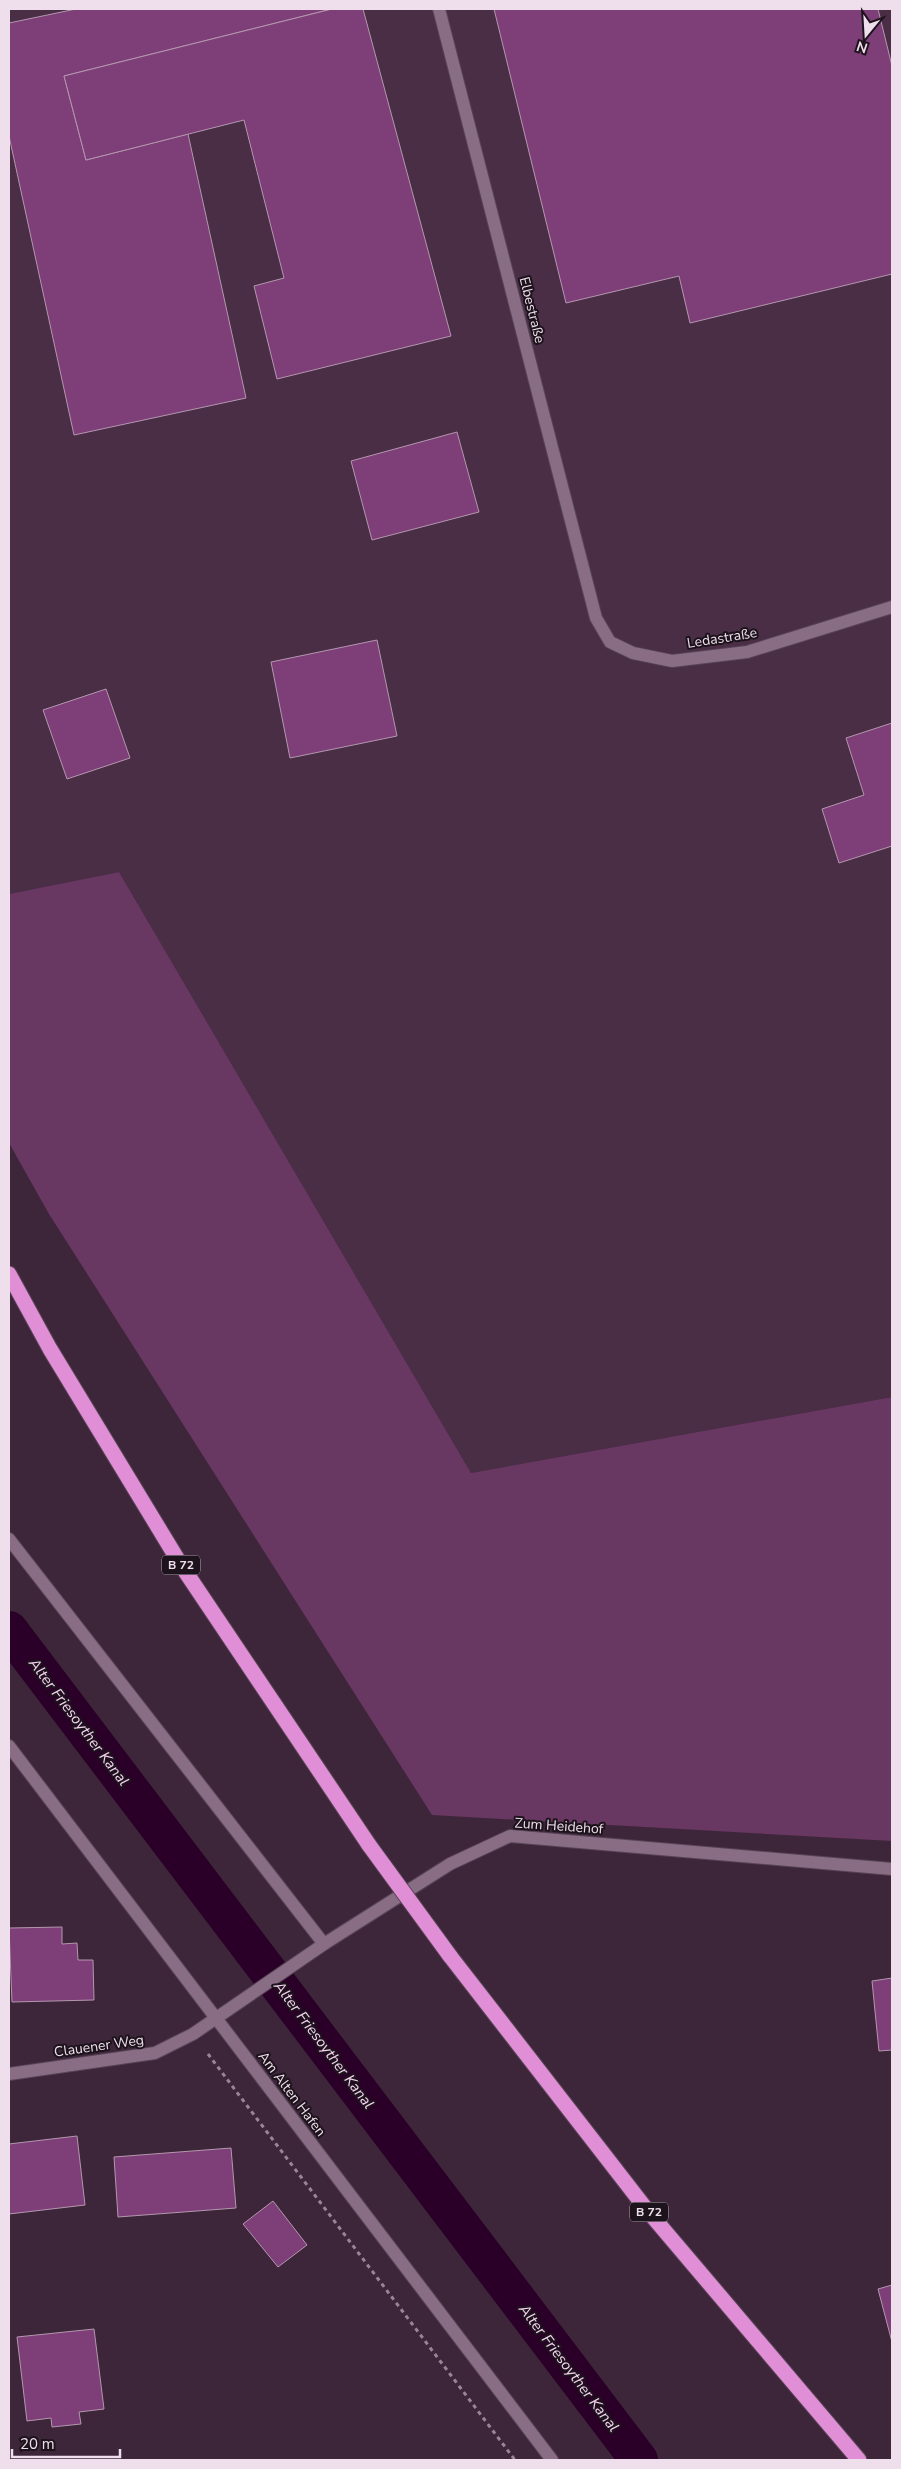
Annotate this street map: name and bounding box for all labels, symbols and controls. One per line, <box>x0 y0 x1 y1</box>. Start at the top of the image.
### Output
north arrow <box>841 10 891 60</box>
text: N <box>854 36 870 58</box>
street label: Elbestraße <box>515 275 549 345</box>
street label: Ledastraße <box>686 623 758 653</box>
road number: B 72 <box>162 1556 200 1574</box>
water label: Alter Friesoyther Kanal <box>24 1653 134 1790</box>
street label: Zum Heidehof <box>514 1813 604 1839</box>
water label: Alter Friesoyther Kanal <box>269 1976 379 2113</box>
street label: Clauener Weg <box>53 2030 145 2062</box>
street label: Am Alten Hafen <box>254 2048 330 2140</box>
road number: B 72 <box>630 2202 668 2222</box>
water label: Alter Friesoyther Kanal <box>514 2299 624 2436</box>
scale bar <box>12 2426 120 2458</box>
text: 20 m <box>20 2434 55 2454</box>

